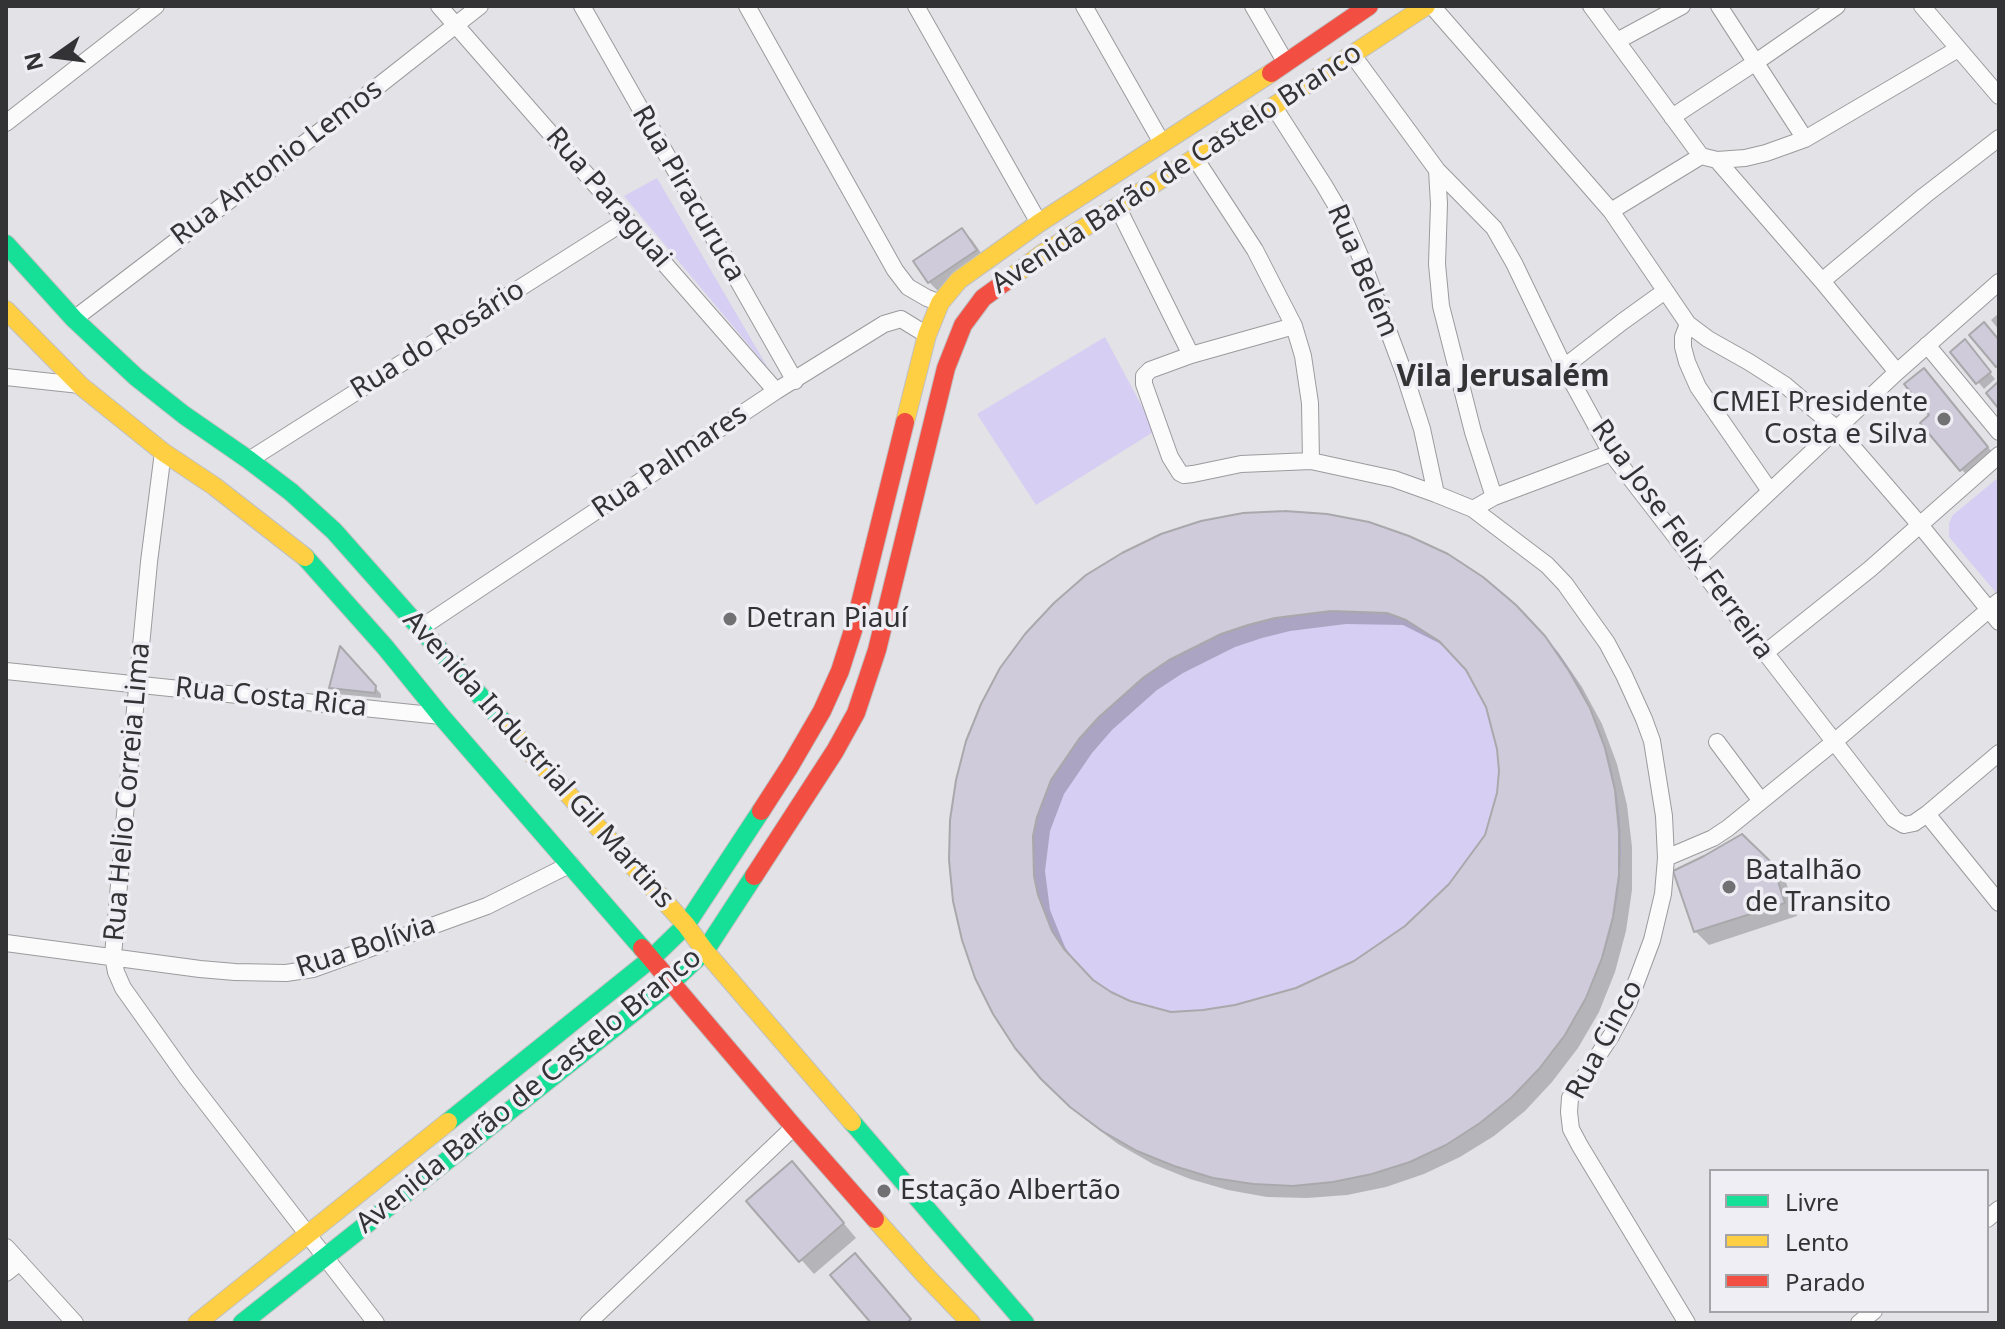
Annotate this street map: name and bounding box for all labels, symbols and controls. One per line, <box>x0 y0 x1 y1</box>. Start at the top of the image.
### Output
north arrow <box>16 16 96 96</box>
street label: Avenida Barão de Castelo Branco <box>986 37 1368 301</box>
text: N <box>16 50 49 74</box>
street label: Rua Antonio Lemos <box>165 73 389 253</box>
street label: Rua Piracuruca <box>624 100 752 288</box>
street label: Rua Paraguai <box>538 121 678 275</box>
street label: Rua Belém <box>1319 200 1405 342</box>
street label: Rua do Rosário <box>345 273 531 407</box>
district label: Vila Jerusalém <box>1396 359 1610 395</box>
place label: CMEI Presidente Costa e Silva <box>1712 386 1928 452</box>
street label: Rua Palmares <box>586 398 754 526</box>
marker: CMEI Presidente Costa e Silva <box>1935 410 1953 428</box>
street label: Rua Jose Felix Ferreira <box>1584 414 1780 666</box>
place label: Detran Piauí <box>746 602 908 636</box>
street label: Avenida Industrial Gil Martins <box>395 604 681 916</box>
marker: Detran Piauí <box>721 610 739 628</box>
street label: Rua Helio Correia Lima <box>98 641 158 943</box>
street label: Rua Costa Rica <box>173 671 369 725</box>
place label: Batalhão de Transito <box>1745 854 1891 920</box>
marker: Batalhão de Transito <box>1720 878 1738 896</box>
street label: Rua Bolívia <box>292 909 440 985</box>
street label: Avenida Barão de Castelo Branco <box>350 941 708 1241</box>
street label: Rua Cinco <box>1560 975 1650 1105</box>
legend <box>1709 1169 1989 1313</box>
place label: Estação Albertão <box>900 1174 1121 1208</box>
marker: Estação Albertão <box>875 1182 893 1200</box>
text: Livre <box>1785 1185 1839 1218</box>
text: Lento <box>1785 1225 1849 1258</box>
text: Parado <box>1785 1265 1865 1298</box>

